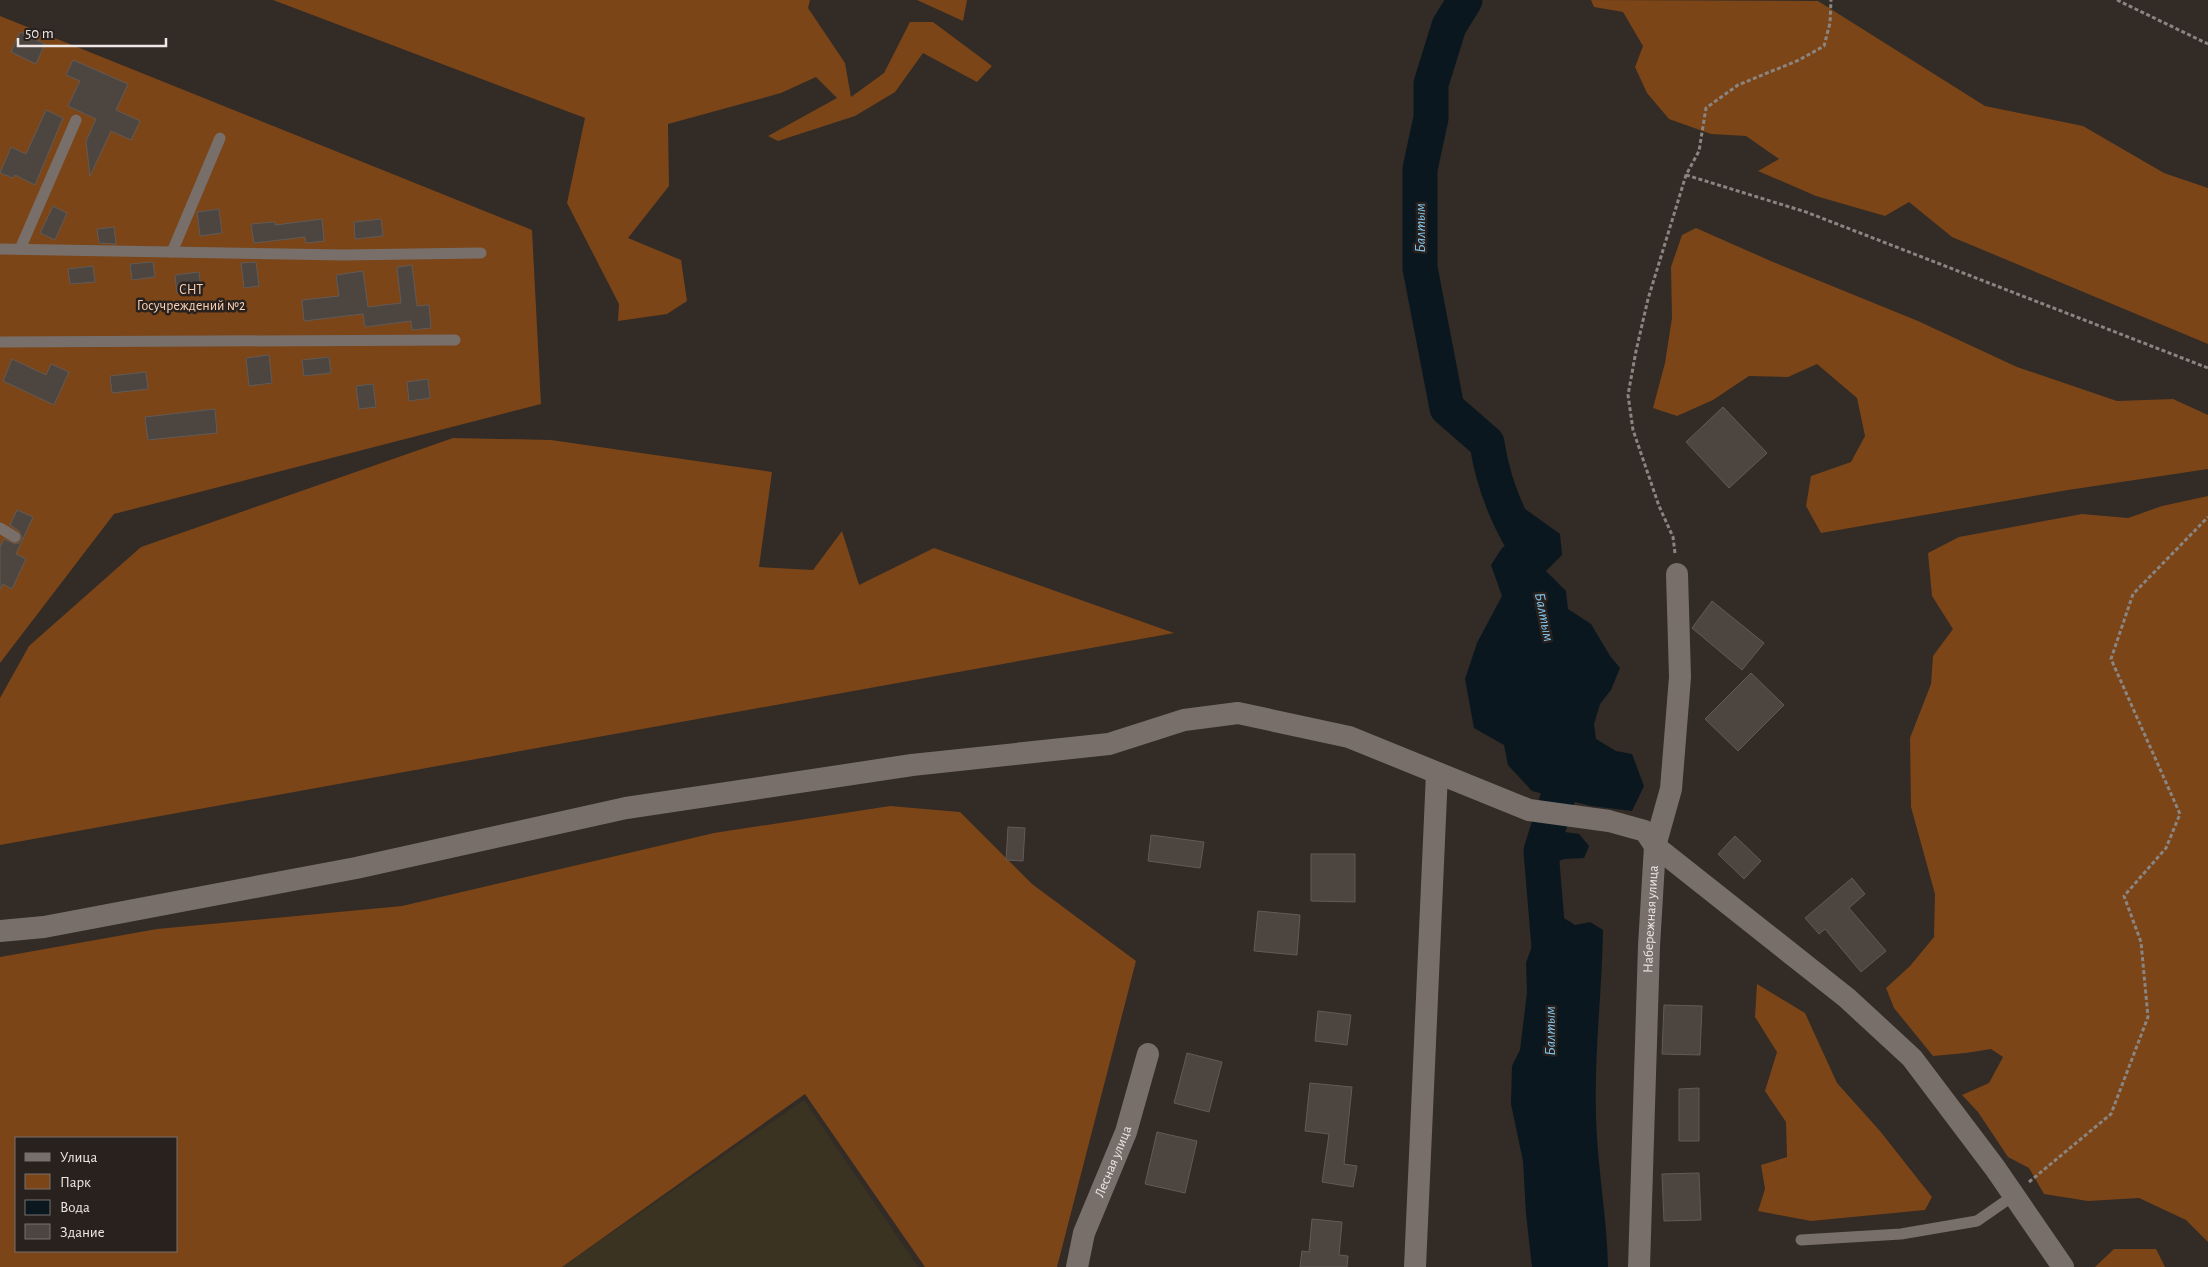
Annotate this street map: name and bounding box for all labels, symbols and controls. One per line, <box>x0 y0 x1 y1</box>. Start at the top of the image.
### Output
scale bar <box>18 15 165 47</box>
text: 50 m <box>25 26 54 41</box>
water label: Балтым <box>1413 203 1428 253</box>
park label: СНТ Госучреждений №2 <box>137 283 245 313</box>
water label: Балтым <box>1532 591 1556 643</box>
street label: Набережная улица <box>1641 864 1661 973</box>
water label: Балтым <box>1543 1006 1558 1056</box>
street label: Лесная улица <box>1093 1124 1135 1199</box>
legend <box>15 1137 178 1252</box>
text: Улица <box>60 1150 97 1165</box>
text: Парк <box>60 1175 91 1190</box>
text: Вода <box>60 1200 90 1215</box>
text: Здание <box>60 1225 105 1240</box>

